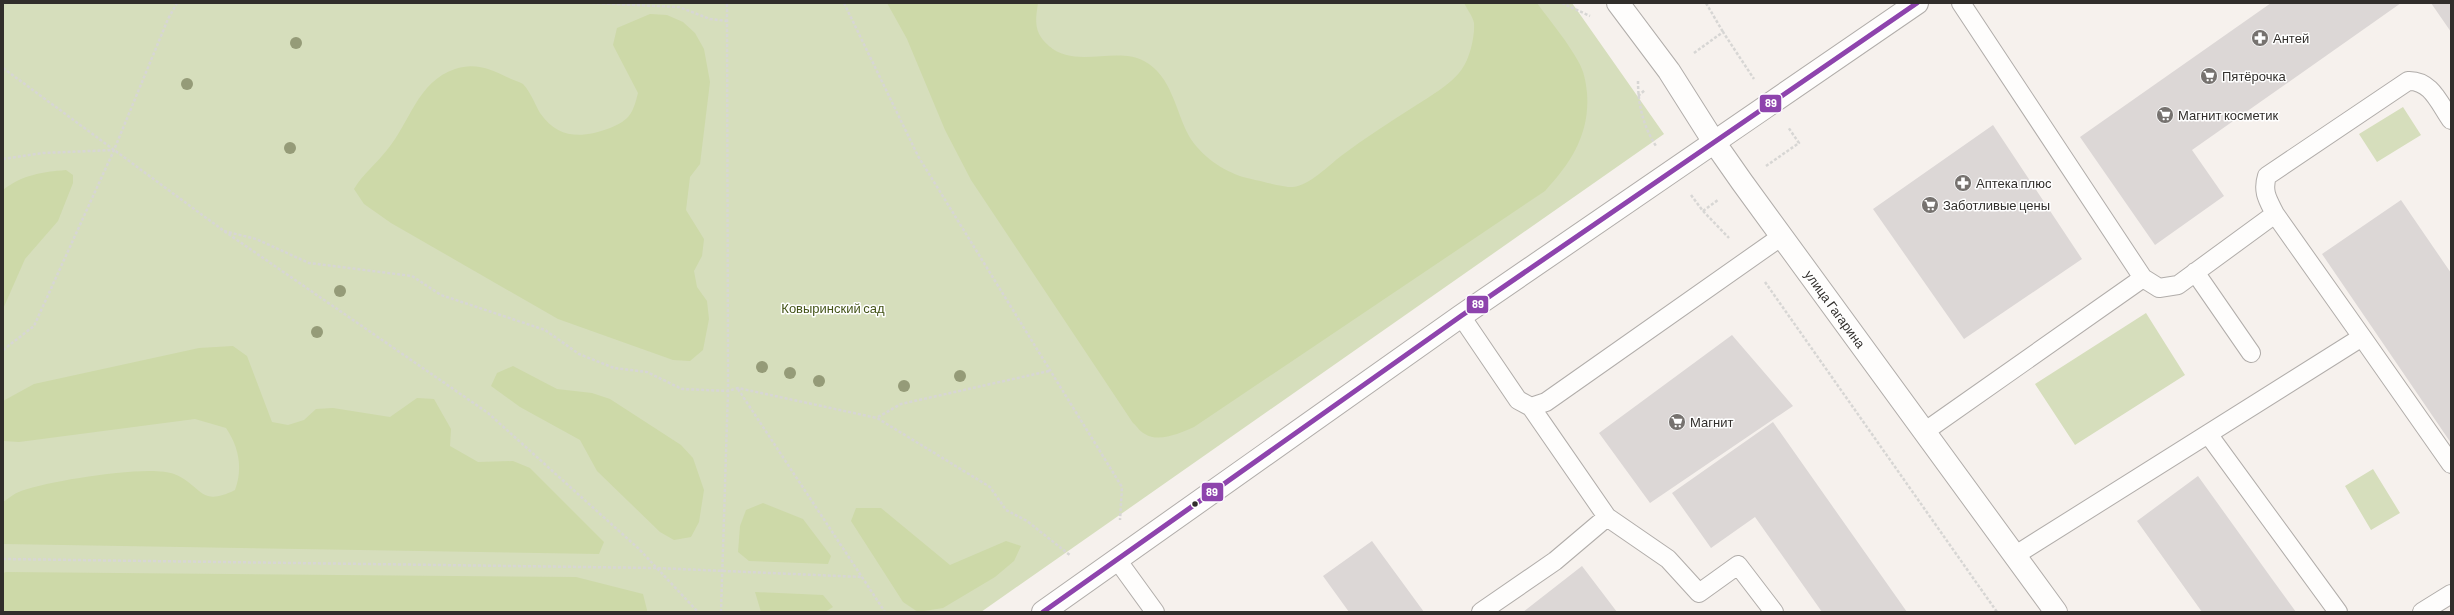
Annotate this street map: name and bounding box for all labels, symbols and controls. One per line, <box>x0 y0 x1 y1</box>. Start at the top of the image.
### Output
pharmacy icon: Антей <box>2250 28 2270 48</box>
place label: Антей <box>2273 30 2309 46</box>
supermarket icon: Пятёрочка <box>2199 66 2219 86</box>
place label: Пятёрочка <box>2222 68 2286 84</box>
line badge: 89 <box>1759 94 1782 113</box>
text: 89 <box>1765 96 1777 109</box>
supermarket icon: Магнит косметик <box>2155 105 2175 125</box>
place label: Магнит косметик <box>2178 107 2278 123</box>
pharmacy icon: Аптека плюс <box>1953 173 1973 193</box>
place label: Аптека плюс <box>1976 175 2052 191</box>
supermarket icon: Заботливые цены <box>1920 195 1940 215</box>
place label: Заботливые цены <box>1943 197 2050 213</box>
street label: улица Гагарина <box>1801 267 1869 352</box>
line badge: 89 <box>1466 295 1489 314</box>
text: 89 <box>1472 297 1484 310</box>
park label: Ковыринский сад <box>781 300 885 316</box>
supermarket icon: Магнит <box>1667 412 1687 432</box>
place label: Магнит <box>1690 414 1733 430</box>
line badge: 89 <box>1201 482 1224 502</box>
text: 89 <box>1206 485 1218 498</box>
unlabelled marker <box>1190 499 1200 509</box>

